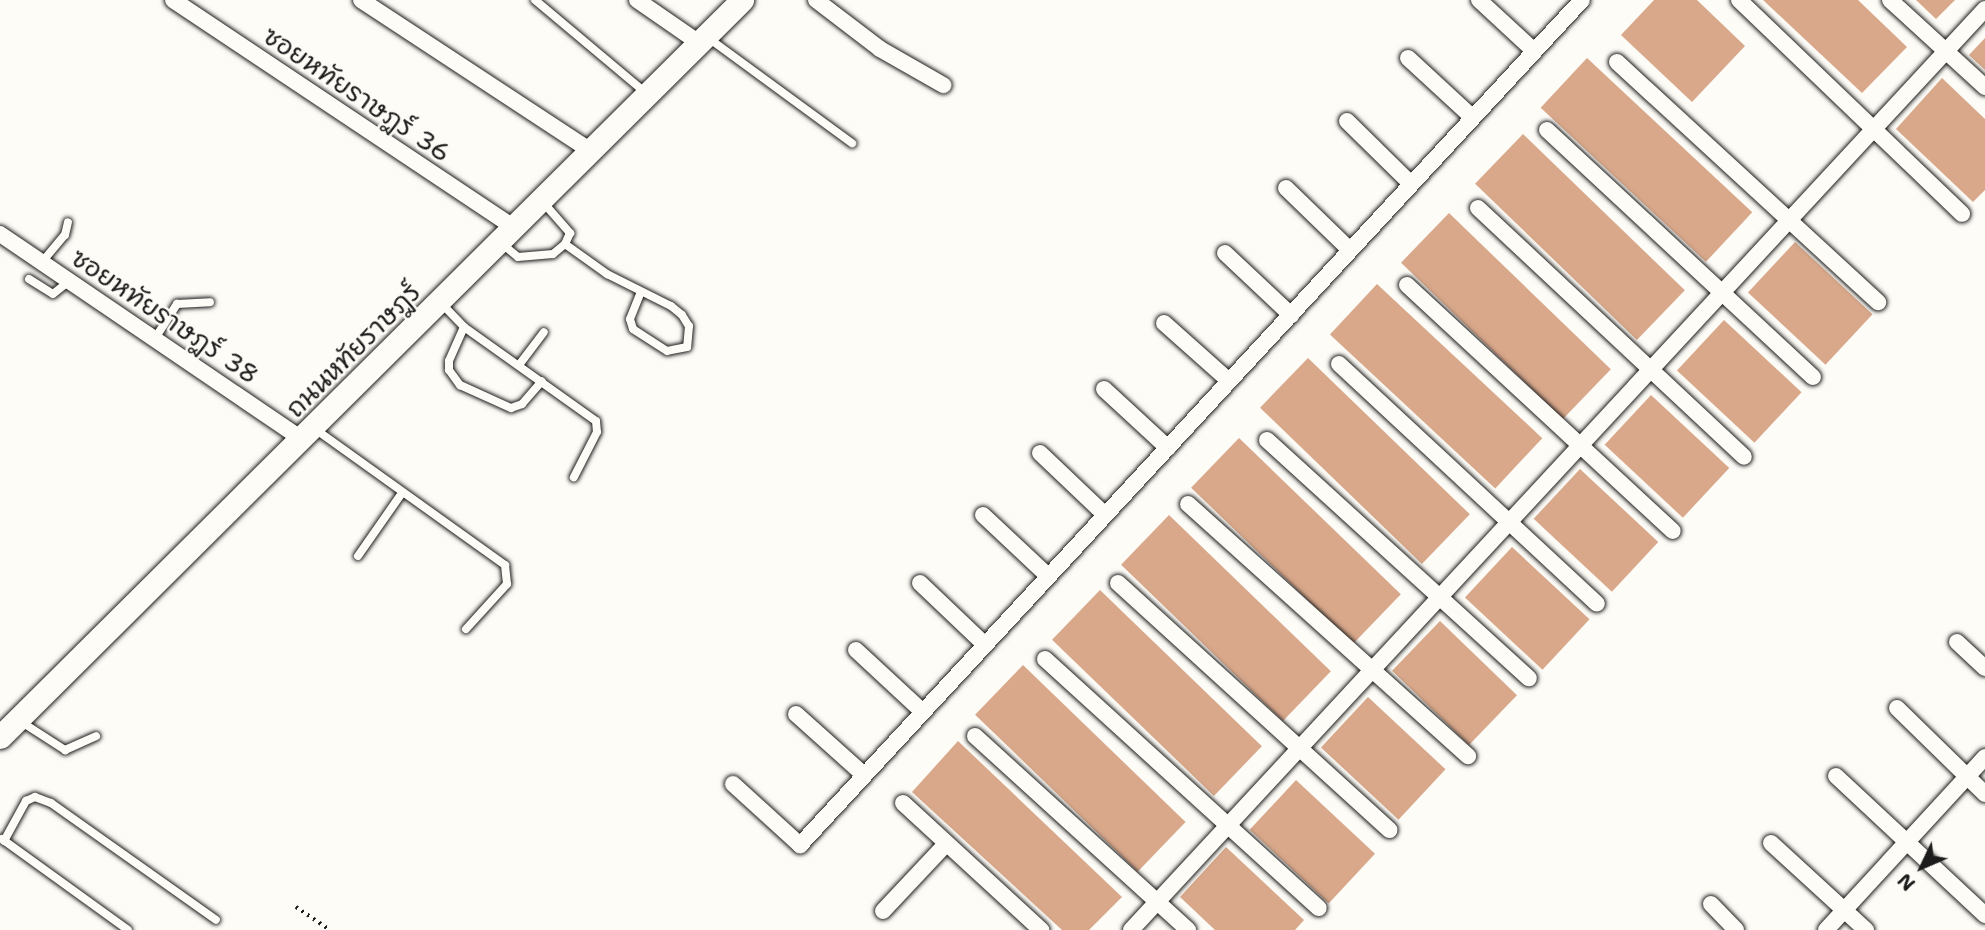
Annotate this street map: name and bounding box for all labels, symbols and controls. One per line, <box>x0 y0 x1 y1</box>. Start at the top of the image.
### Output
street label: ซอยหทัยราษฎร์ 36 <box>257 20 457 168</box>
street label: ซอยหทัยราษฎร์ 38 <box>65 242 265 390</box>
street label: ถนนหทัยราษฎร์ <box>279 276 427 424</box>
north arrow <box>1887 832 1957 902</box>
text: N <box>1892 868 1921 896</box>

